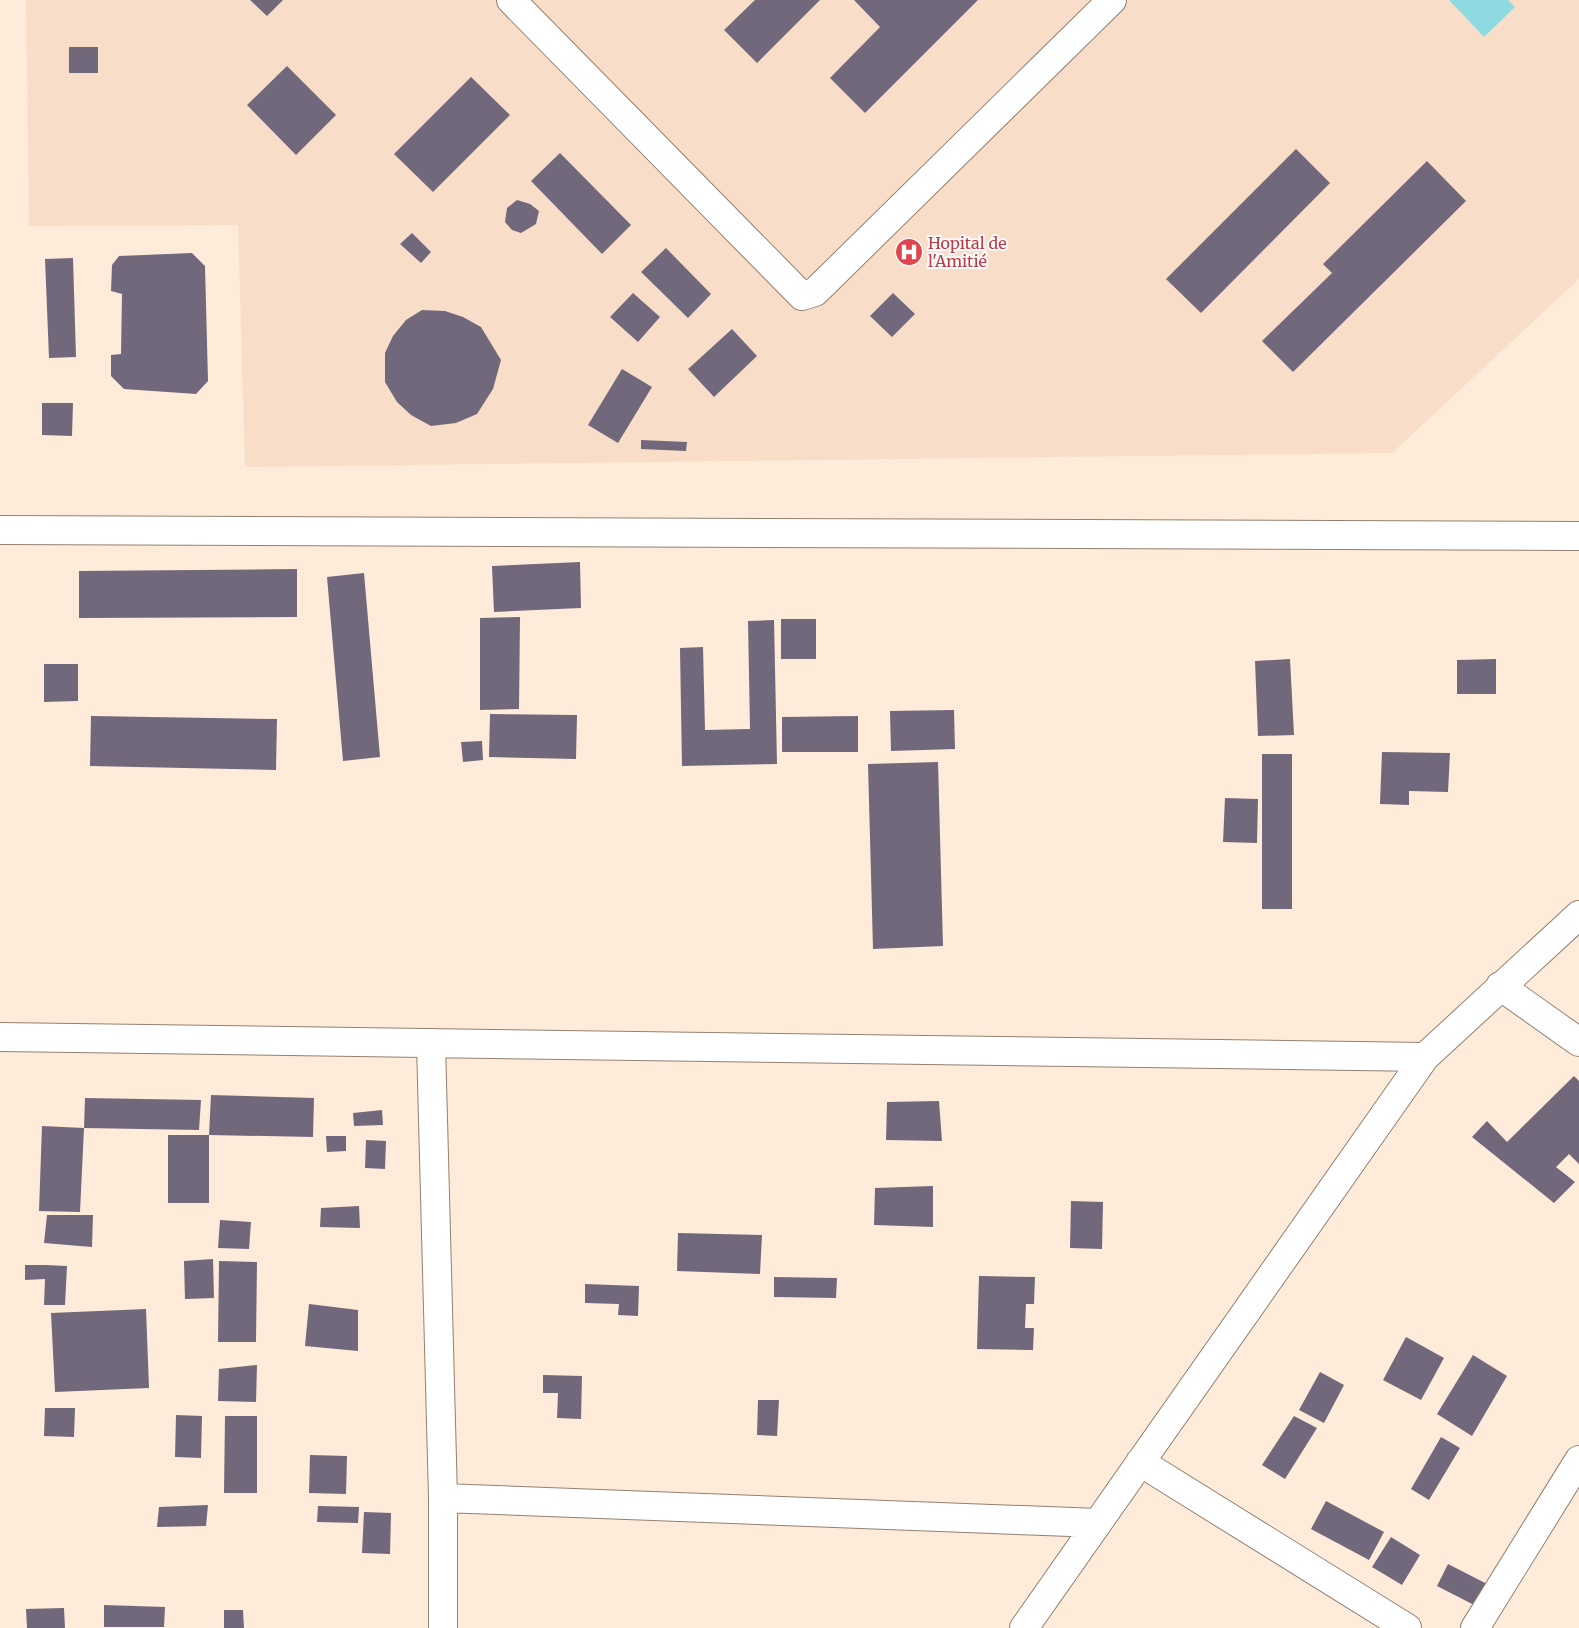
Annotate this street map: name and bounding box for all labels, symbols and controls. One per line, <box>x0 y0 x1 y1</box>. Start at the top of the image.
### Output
place label: Hopital de l'Amitié <box>928 233 1007 271</box>
hospital icon: Hopital de l'Amitié <box>894 237 924 267</box>

